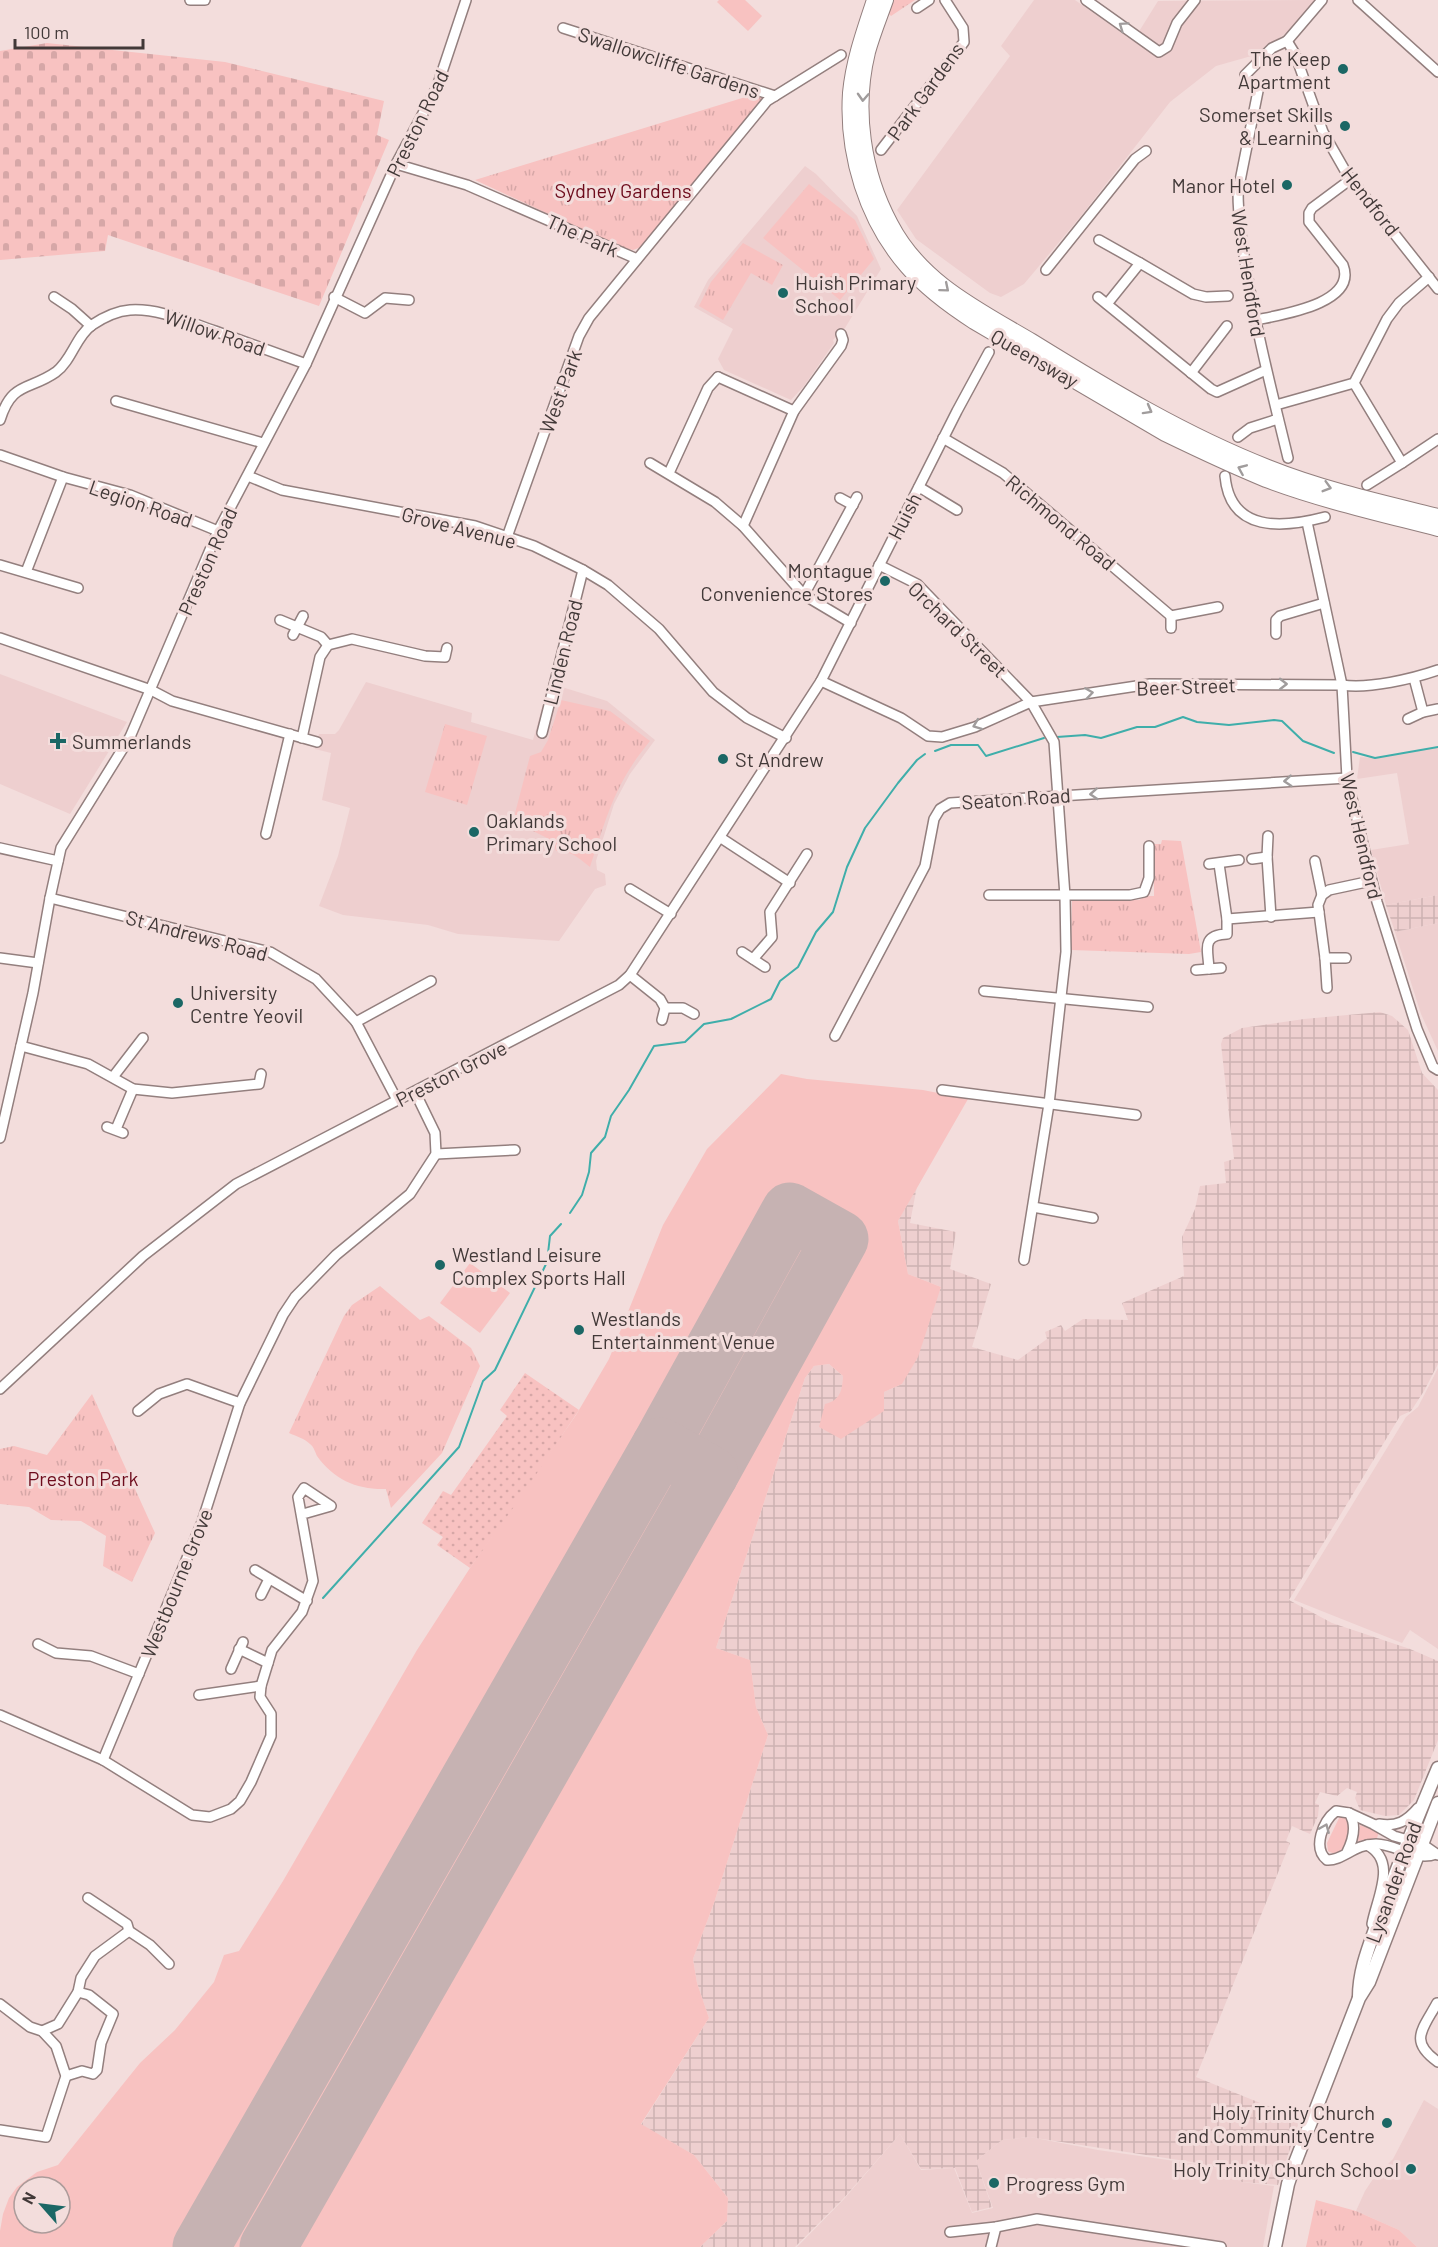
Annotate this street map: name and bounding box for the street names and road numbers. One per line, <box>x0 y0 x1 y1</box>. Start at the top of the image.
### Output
street label: Swallowcliffe Gardens <box>575 21 763 103</box>
street label: Park Gardens <box>882 38 968 144</box>
street label: Preston Road <box>381 66 453 180</box>
street label: Hendford <box>1337 162 1405 240</box>
street label: West Hendford <box>1227 208 1271 338</box>
street label: The Park <box>543 209 623 261</box>
street label: Willow Road <box>161 304 269 360</box>
street label: Queensway <box>987 323 1083 393</box>
street label: West Park <box>534 346 586 436</box>
street label: Richmond Road <box>1001 469 1121 575</box>
street label: Legion Road <box>86 474 196 532</box>
street label: Huish <box>882 489 926 543</box>
street label: Grove Avenue <box>399 501 519 553</box>
street label: Preston Road <box>172 503 242 619</box>
street label: Orchard Street <box>904 576 1012 682</box>
street label: Linden Road <box>537 597 587 707</box>
street label: Beer Street <box>1136 672 1236 700</box>
street label: West Hendford <box>1336 771 1388 901</box>
street label: Seaton Road <box>961 782 1071 814</box>
street label: St Andrews Road <box>123 905 271 965</box>
street label: Preston Grove <box>391 1035 511 1111</box>
street label: Westbourne Grove <box>135 1505 217 1661</box>
street label: Lysander Road <box>1360 1818 1426 1946</box>

